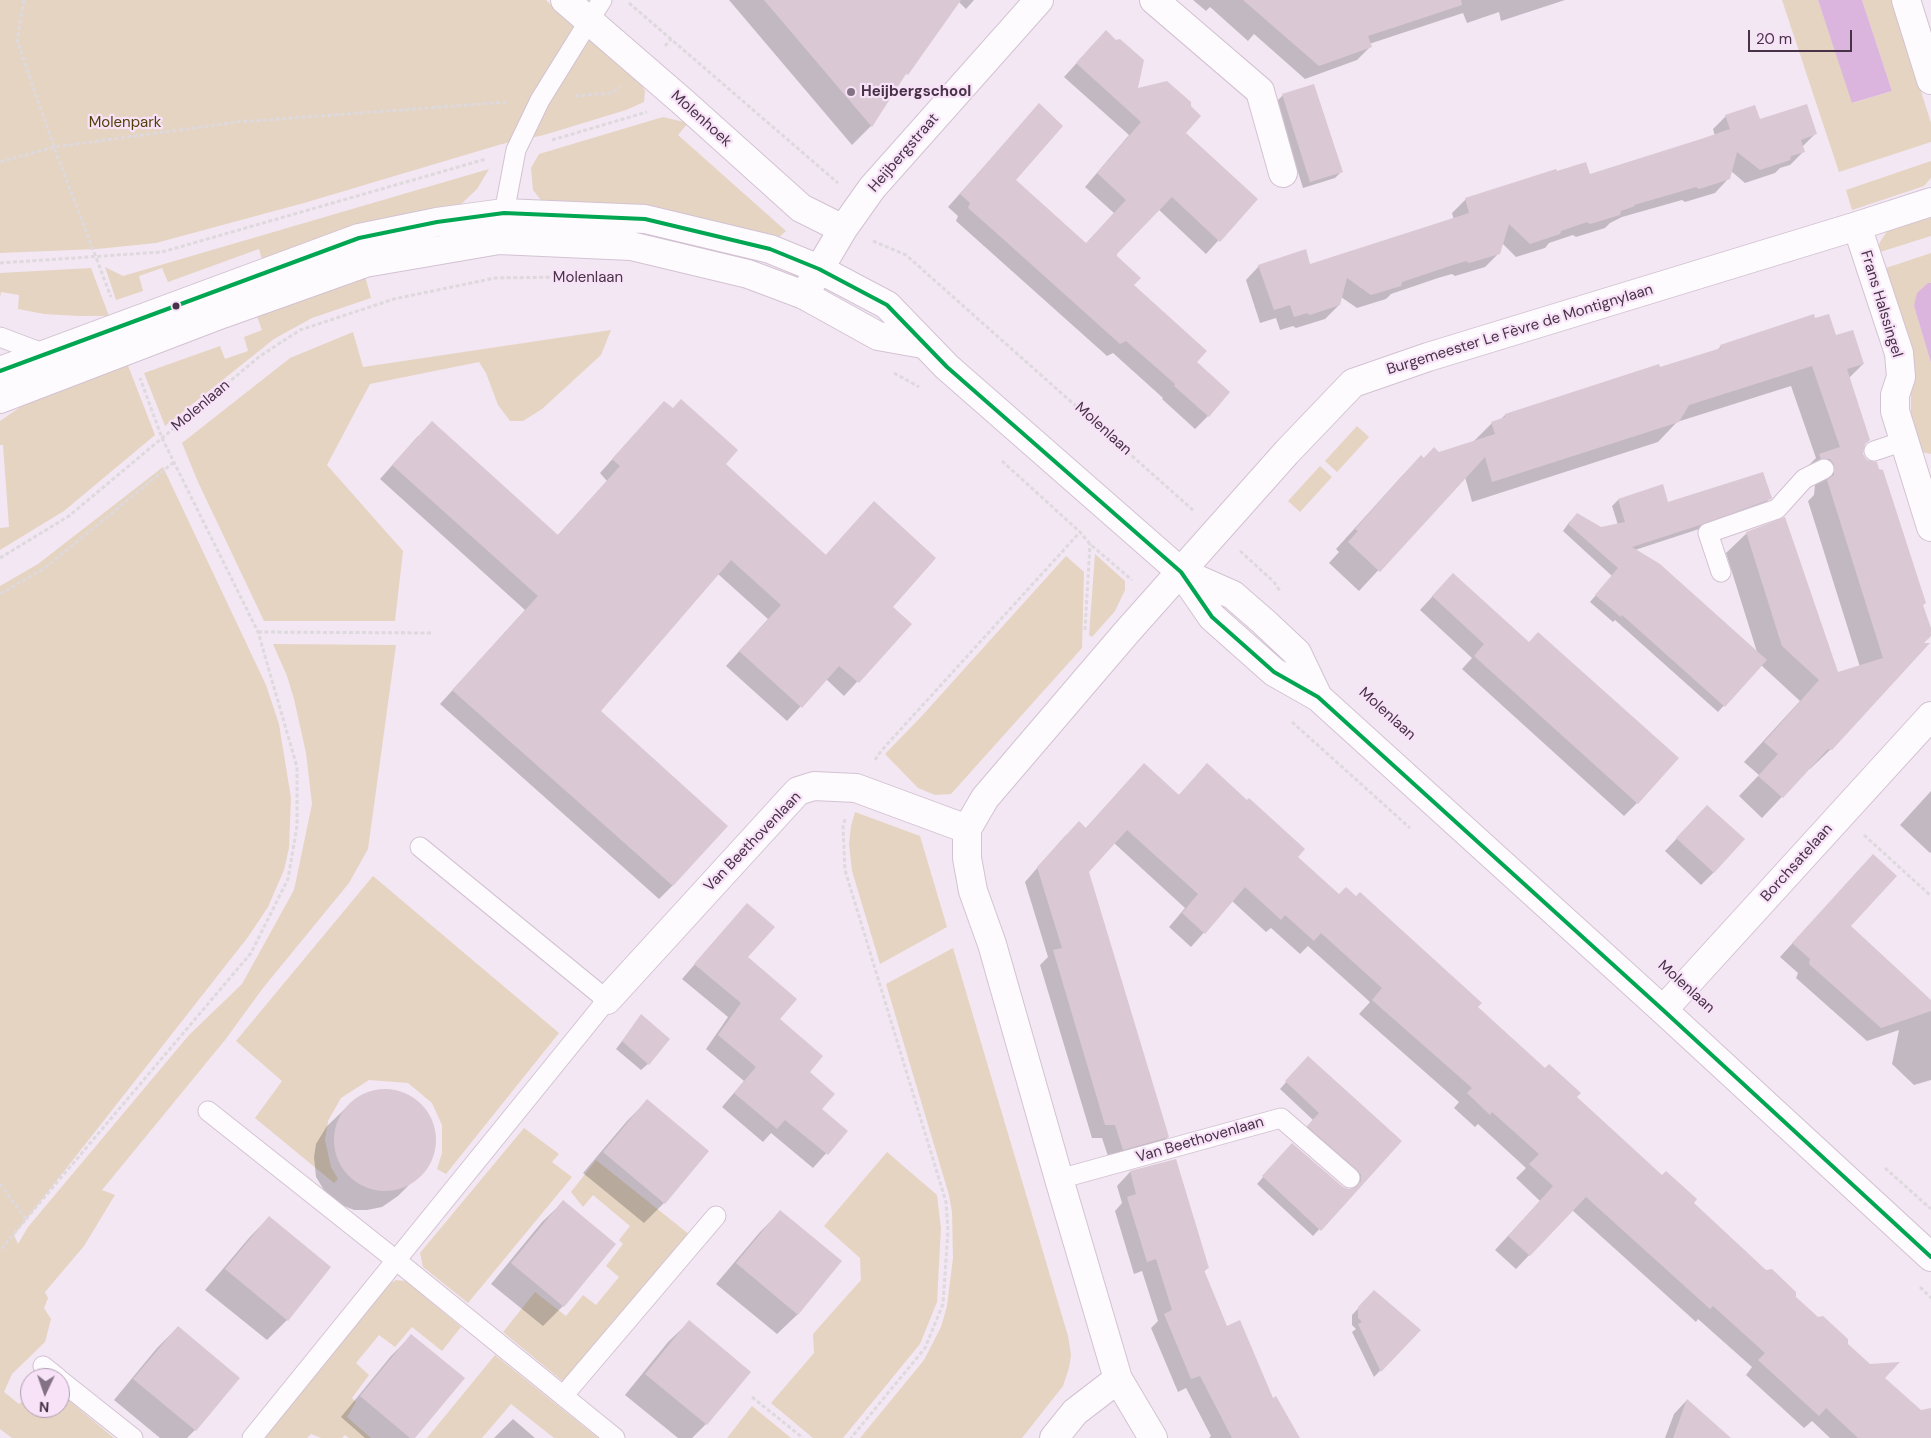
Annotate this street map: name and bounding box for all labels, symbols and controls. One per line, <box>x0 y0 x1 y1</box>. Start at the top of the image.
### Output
scale bar <box>1751 20 1855 52</box>
text: 20 m <box>1756 29 1792 49</box>
place label: Heijbergschool <box>861 83 971 101</box>
marker: Heijbergschool <box>845 86 857 98</box>
street label: Molenhoek <box>667 87 735 151</box>
street label: Heijbergstraat <box>865 110 943 196</box>
park label: Molenpark <box>89 114 161 132</box>
street label: Frans Halssingel <box>1856 248 1906 360</box>
street label: Molenlaan <box>553 269 623 287</box>
street label: Burgemeester Le Fèvre de Montignylaan <box>1385 281 1655 379</box>
unlabelled marker <box>171 301 181 311</box>
street label: Molenlaan <box>168 377 234 435</box>
street label: Molenlaan <box>1071 399 1135 459</box>
street label: Molenlaan <box>1355 684 1419 744</box>
street label: Van Beethovenlaan <box>701 788 805 896</box>
street label: Borchsatelaan <box>1757 820 1837 906</box>
street label: Molenlaan <box>1654 957 1718 1017</box>
street label: Van Beethovenlaan <box>1134 1113 1266 1167</box>
north arrow <box>20 1368 70 1418</box>
text: N <box>39 1398 50 1416</box>

